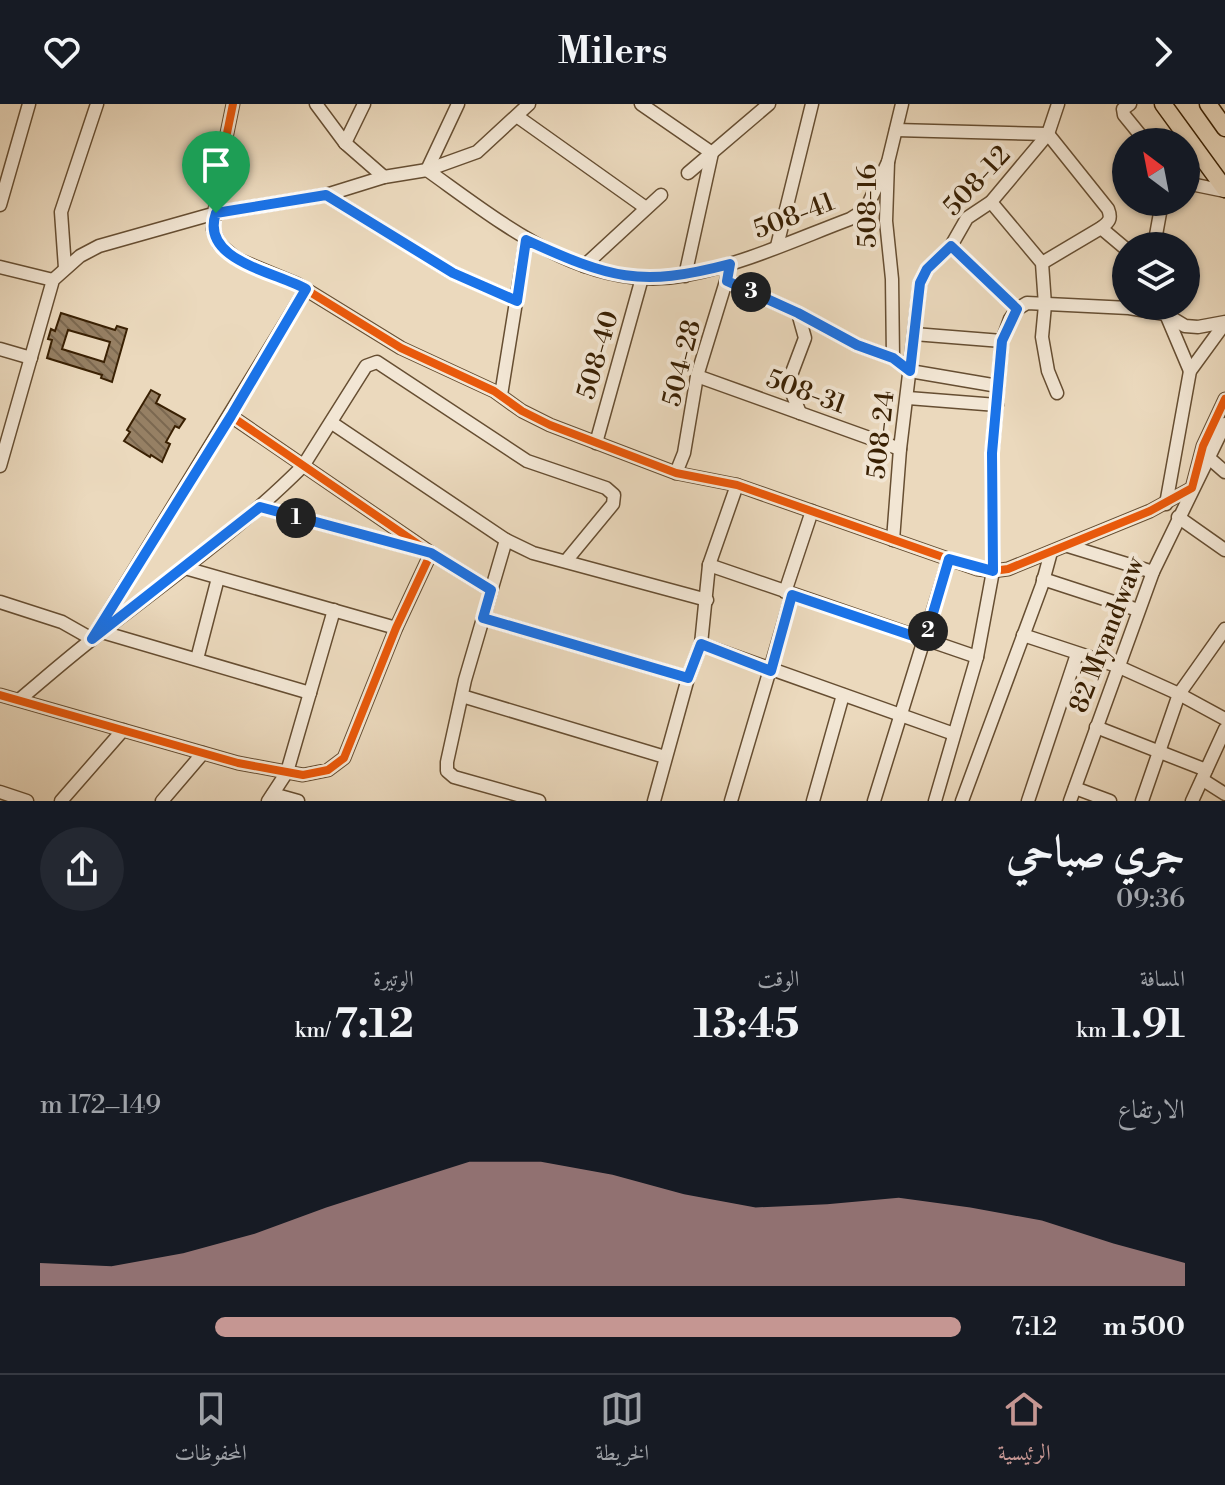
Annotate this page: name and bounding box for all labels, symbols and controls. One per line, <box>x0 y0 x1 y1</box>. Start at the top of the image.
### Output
icon: heart <box>40 30 84 74</box>
text: Milers <box>558 30 667 75</box>
icon: forward <box>1141 30 1185 74</box>
north arrow <box>1112 128 1200 216</box>
map controls <box>1112 128 1200 320</box>
pin <box>182 131 250 213</box>
street label: 508-12 <box>937 139 1017 223</box>
icon: arrive <box>194 143 238 187</box>
street label: 508-16 <box>852 164 884 248</box>
street label: 508-41 <box>749 186 839 246</box>
button: layers <box>1112 232 1200 320</box>
pin: 3 <box>731 272 771 312</box>
text: 3 <box>744 278 758 305</box>
street label: 508-40 <box>570 307 626 403</box>
street label: 504-28 <box>656 316 708 410</box>
street label: 508-31 <box>762 363 850 421</box>
street label: 508-24 <box>860 389 902 481</box>
pin: 1 <box>276 498 316 538</box>
text: 1 <box>291 504 301 531</box>
street label: 82 Myandwaw <box>1063 551 1152 717</box>
pin: 2 <box>908 611 948 651</box>
text: 2 <box>921 617 935 644</box>
text: جري صباحي <box>1006 825 1185 880</box>
button: share <box>40 827 124 911</box>
text: 09:36 <box>1116 883 1185 915</box>
text: الوتيرة <box>373 966 414 993</box>
text: الوقت <box>757 966 799 993</box>
text: المسافة <box>1140 966 1185 993</box>
text: 7:12 <box>334 1000 414 1050</box>
text: 13:45 <box>694 1000 799 1050</box>
text: 1.91 <box>1112 1000 1185 1050</box>
text: /km <box>295 1017 334 1044</box>
text: km <box>1076 1017 1112 1044</box>
text: 149–172 m <box>40 1089 161 1121</box>
text: الارتفاع <box>1118 1094 1185 1126</box>
text: 7:12 <box>1011 1311 1057 1343</box>
text: 500 m <box>1103 1311 1185 1343</box>
tab: المحفوظات <box>174 1387 247 1474</box>
tab: الخريطة <box>596 1387 649 1474</box>
tab: الرئيسية <box>998 1387 1051 1474</box>

